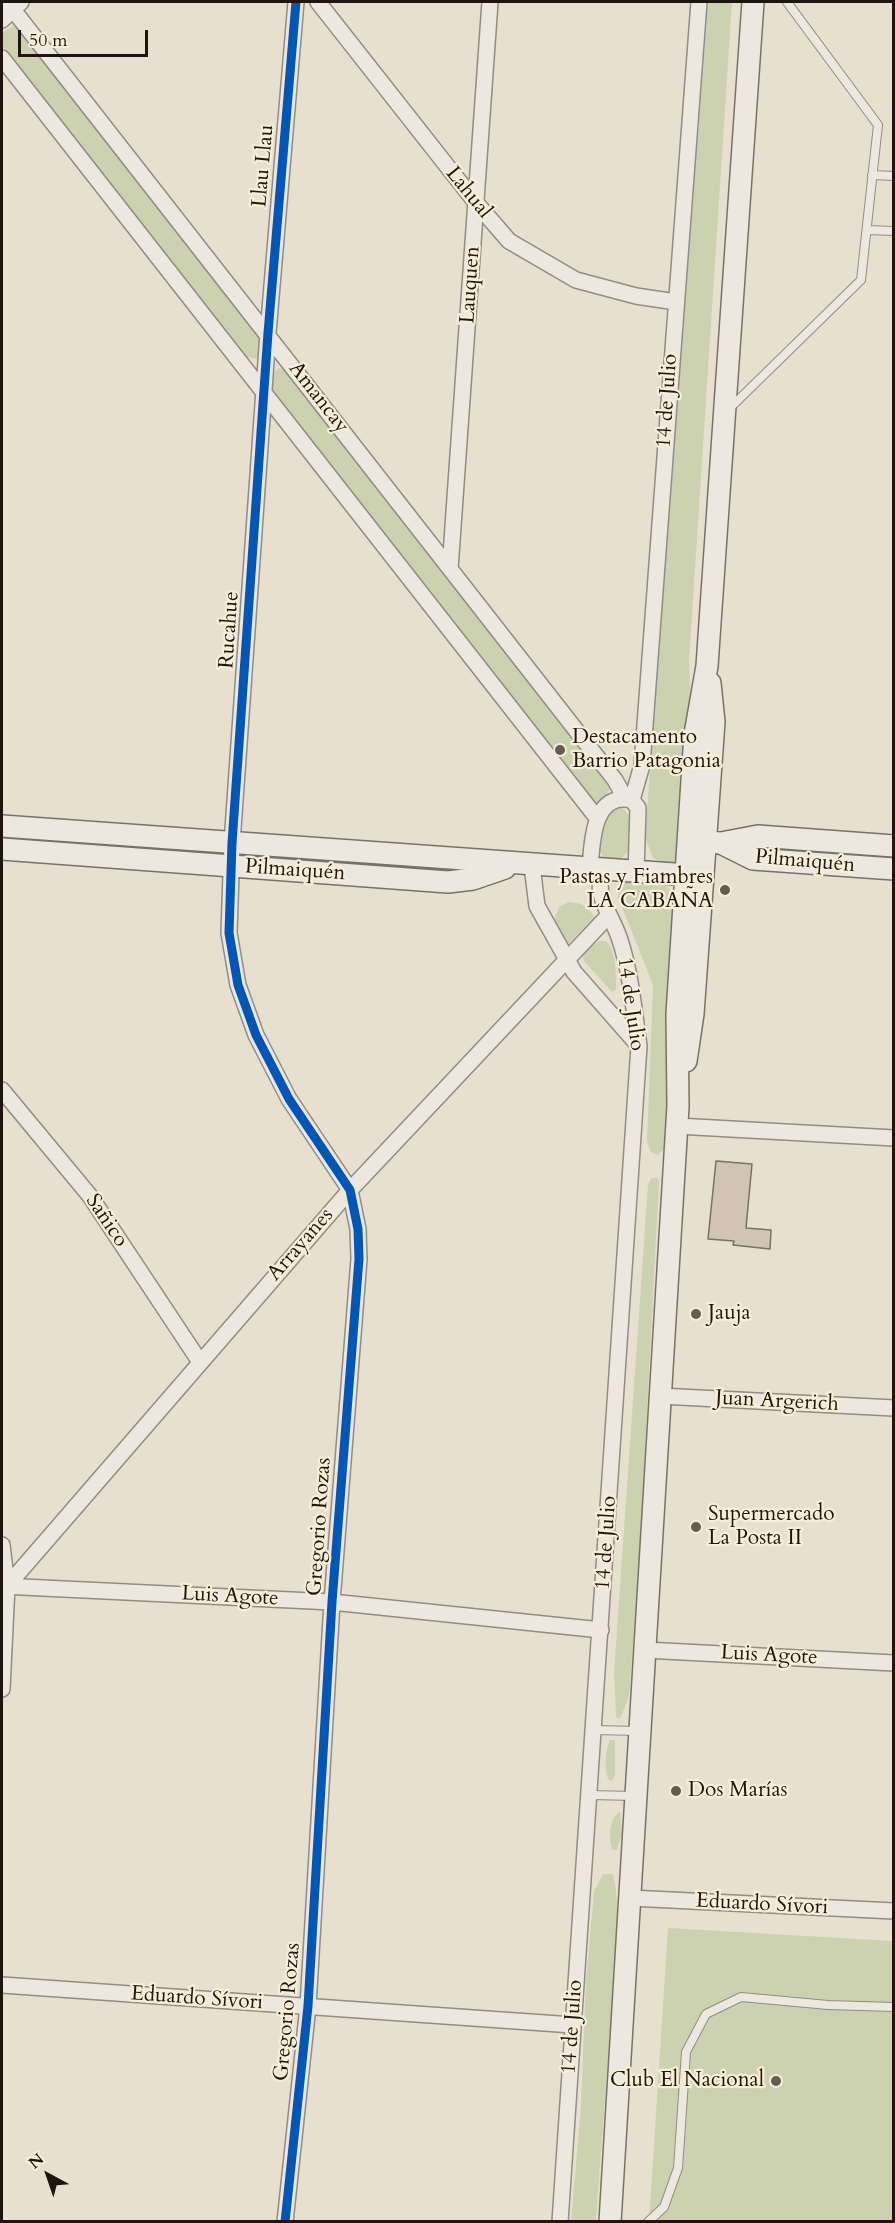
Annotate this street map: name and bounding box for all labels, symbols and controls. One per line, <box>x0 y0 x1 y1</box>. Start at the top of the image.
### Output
scale bar <box>21 18 152 56</box>
text: 50 m <box>29 28 68 53</box>
street label: Llau Llau <box>248 124 280 208</box>
street label: Lahual <box>440 162 496 224</box>
street label: Lauquen <box>456 245 486 325</box>
street label: 14 de Julio <box>652 353 684 449</box>
street label: Amancay <box>282 357 354 439</box>
street label: Rucahue <box>215 591 245 669</box>
place label: Destacamento Barrio Patagonia <box>572 725 721 775</box>
marker: Destacamento Barrio Patagonia <box>553 743 567 757</box>
street label: Pilmaiquén <box>754 845 856 879</box>
street label: Pilmaiquén <box>244 855 346 887</box>
place label: Pastas y Fiambres LA CABAÑA <box>559 865 713 915</box>
marker: Pastas y Fiambres LA CABAÑA <box>718 883 732 897</box>
street label: 14 de Julio <box>611 955 649 1053</box>
street label: Sañico <box>79 1190 133 1252</box>
street label: Arrayanes <box>263 1204 339 1286</box>
place label: Jauja <box>708 1301 751 1327</box>
marker: Jauja <box>689 1307 703 1321</box>
street label: Juan Argerich <box>714 1386 840 1418</box>
street label: Gregorio Rozas <box>303 1457 337 1597</box>
street label: 14 de Julio <box>591 1495 623 1591</box>
place label: Supermercado La Posta II <box>708 1502 835 1552</box>
marker: Supermercado La Posta II <box>689 1520 703 1534</box>
street label: Luis Agote <box>181 1582 279 1612</box>
street label: Luis Agote <box>720 1641 818 1671</box>
place label: Dos Marías <box>688 1778 788 1804</box>
marker: Dos Marías <box>669 1784 683 1798</box>
street label: Eduardo Sívori <box>695 1889 829 1921</box>
street label: Gregorio Rozas <box>269 1942 307 2082</box>
street label: 14 de Julio <box>557 1979 589 2075</box>
street label: Eduardo Sívori <box>130 1982 264 2016</box>
place label: Club El Nacional <box>610 2068 764 2094</box>
marker: Club El Nacional <box>769 2074 783 2088</box>
north arrow <box>18 2145 78 2205</box>
text: N <box>24 2148 49 2174</box>

